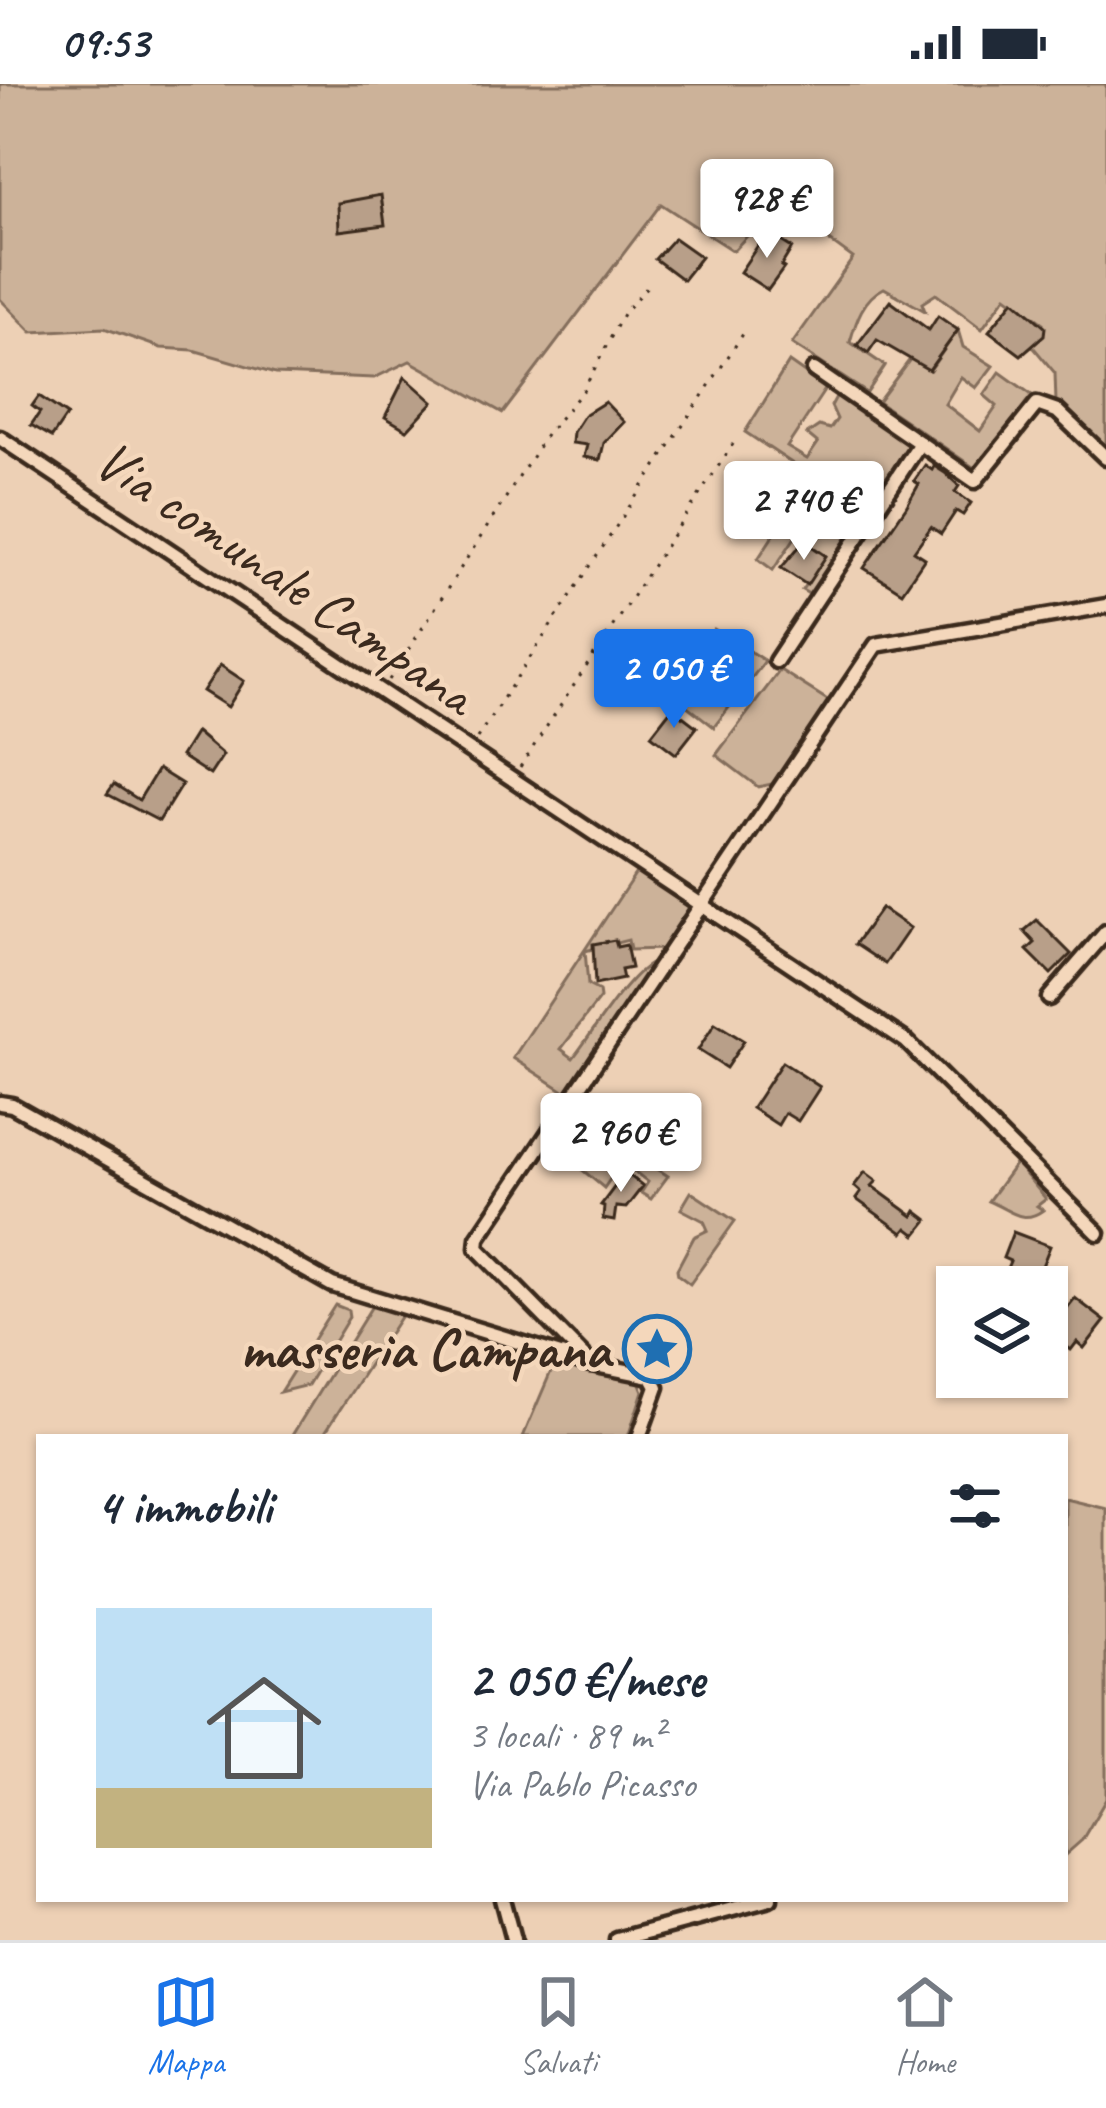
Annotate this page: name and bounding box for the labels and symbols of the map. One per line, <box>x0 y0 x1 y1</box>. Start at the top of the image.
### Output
pin: 928 € <box>683 159 851 261</box>
street label: Via comunale Campana <box>82 424 492 733</box>
pin: 2 740 € <box>693 461 915 563</box>
pin: 2 050 € <box>563 629 785 731</box>
pin: 2 960 € <box>510 1093 732 1195</box>
place label: masseria Campana <box>240 1313 615 1385</box>
place icon: masseria Campana <box>622 1314 692 1384</box>

